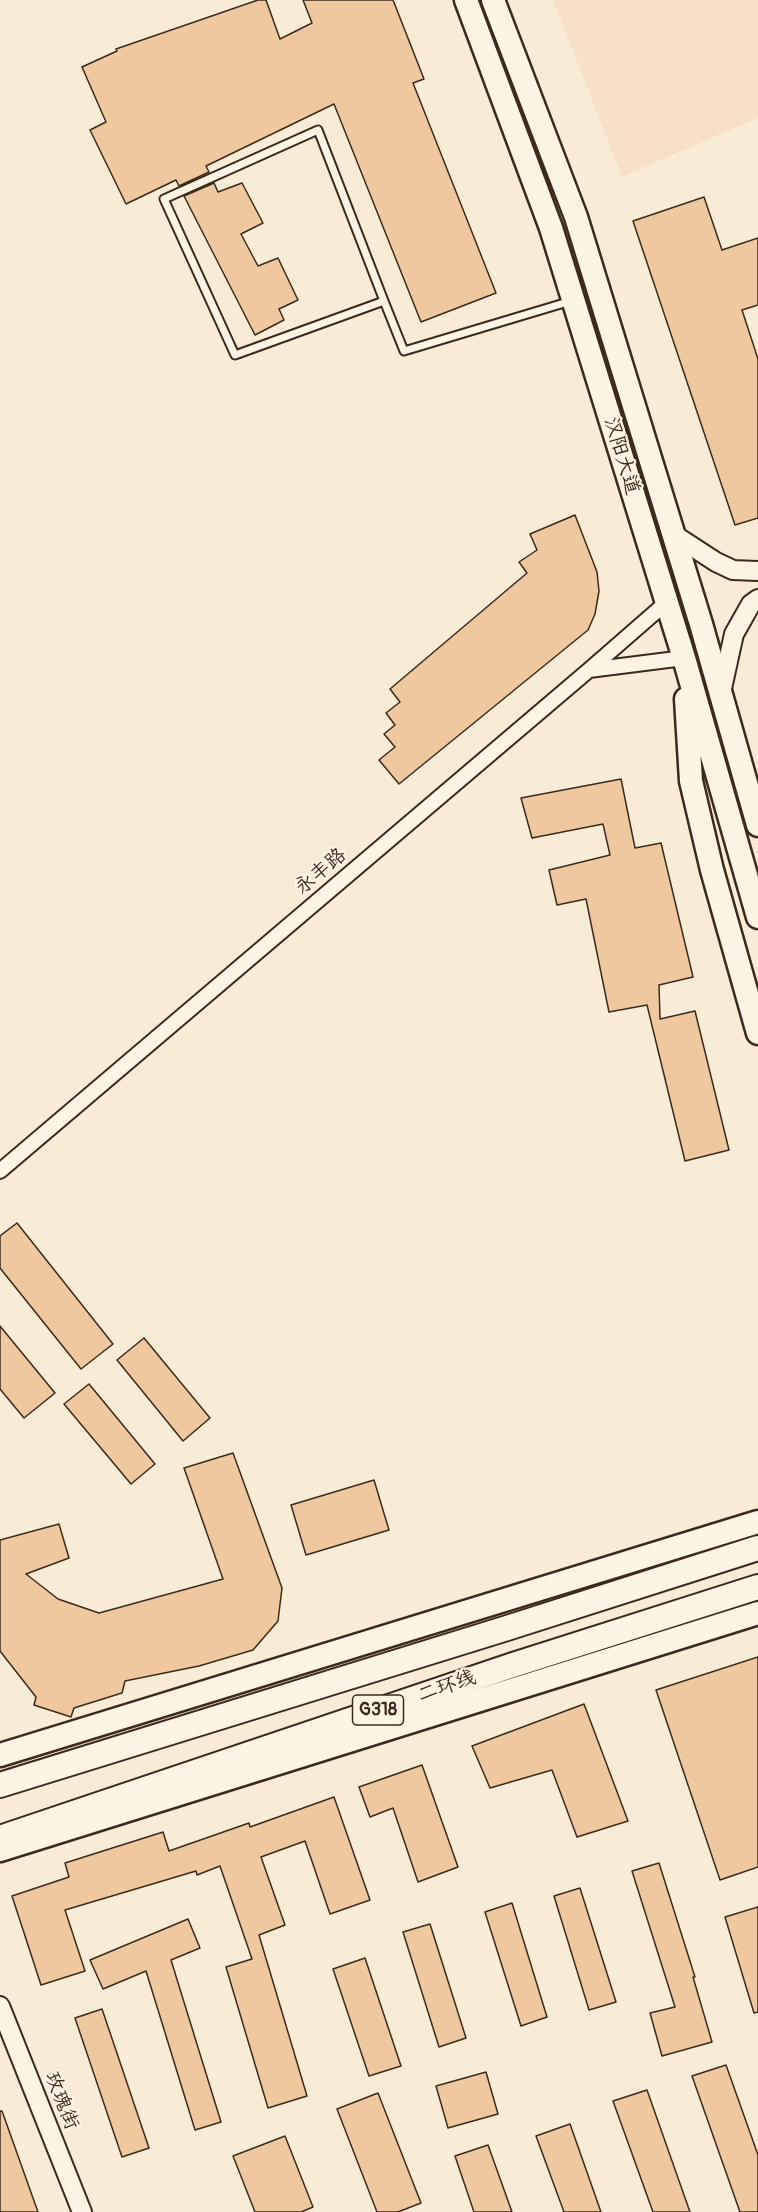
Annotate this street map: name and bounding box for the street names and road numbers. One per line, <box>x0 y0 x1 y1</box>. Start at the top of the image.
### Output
street label: 汉阳大道 <box>598 414 644 498</box>
street label: 永丰路 <box>290 844 352 900</box>
street label: 二环线 <box>415 1666 479 1708</box>
road number: G318 <box>352 1695 404 1725</box>
street label: 玫瑰街 <box>39 2069 83 2133</box>

